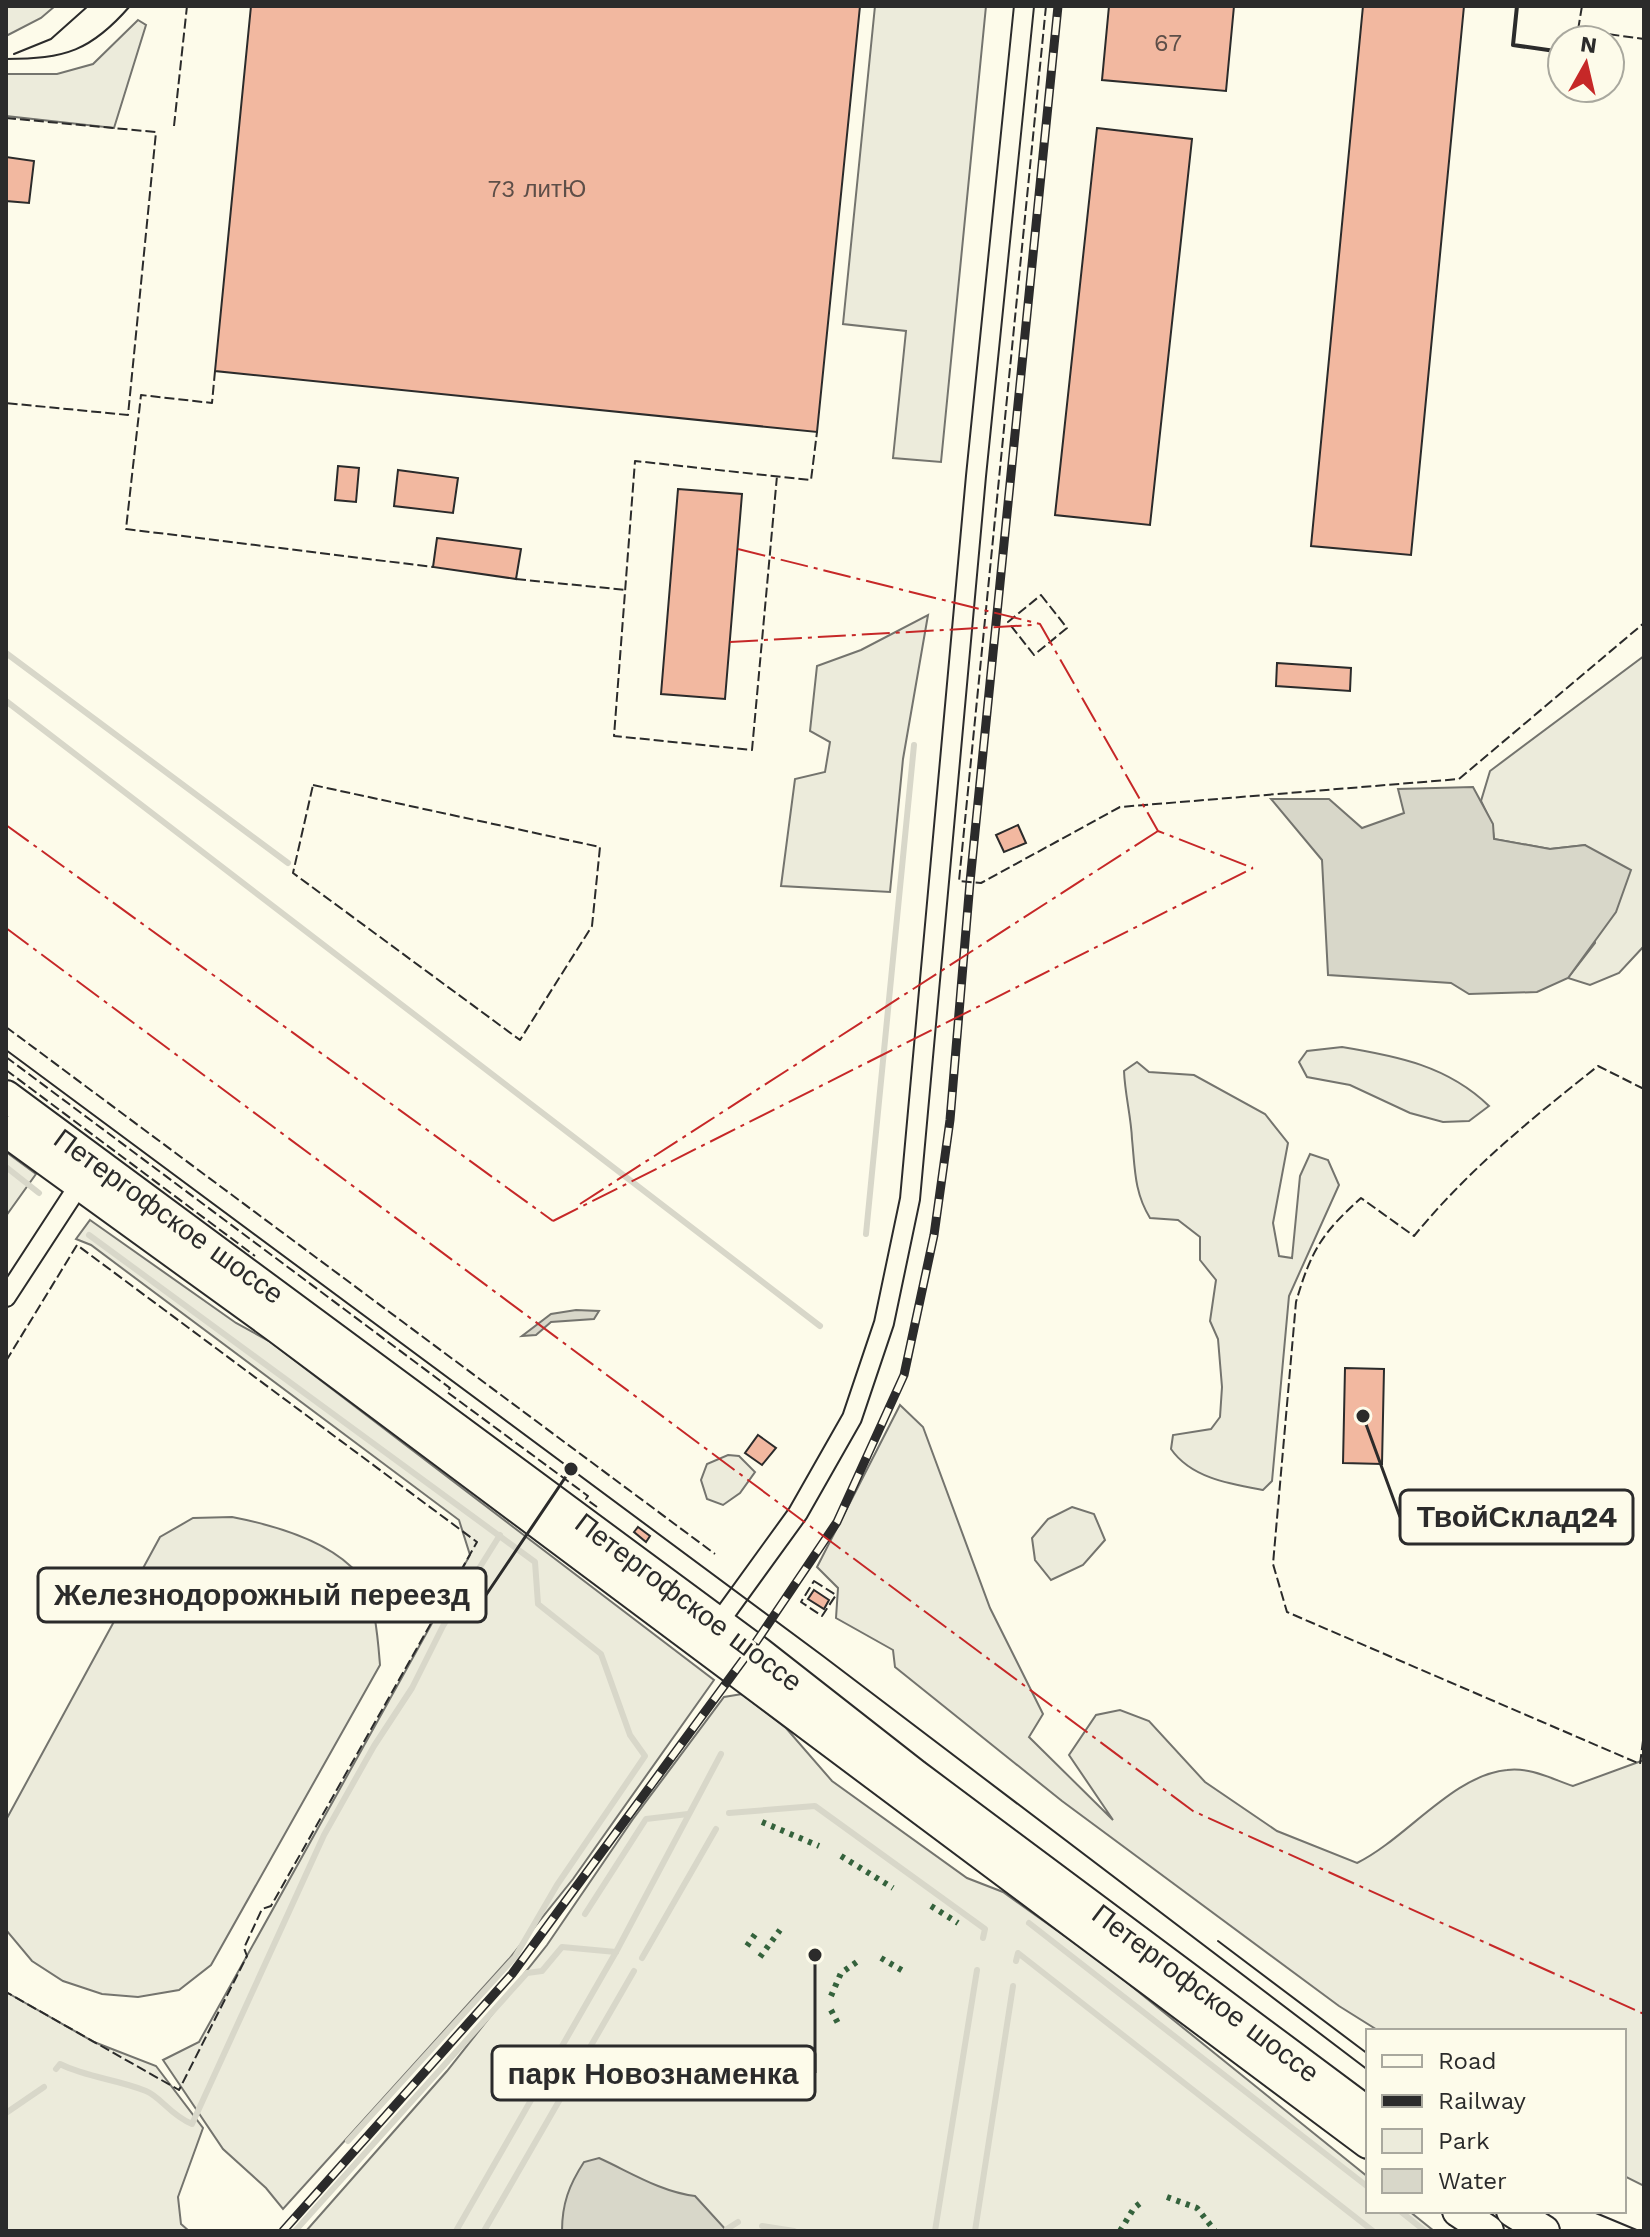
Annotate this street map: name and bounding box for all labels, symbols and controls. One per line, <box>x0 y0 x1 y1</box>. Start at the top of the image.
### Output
north arrow <box>1546 24 1626 104</box>
house number: 67 <box>1154 29 1182 57</box>
text: N <box>1579 31 1599 58</box>
house number: 73 литЮ <box>488 175 586 203</box>
street label: Петергофское шоссе <box>48 1122 290 1311</box>
callout: ТвойСклад24 <box>1400 1490 1633 1544</box>
text: ТвойСклад24 <box>1417 1499 1617 1534</box>
street label: Петергофское шоссе <box>569 1506 809 1698</box>
callout: Железнодорожный переезд <box>38 1568 486 1622</box>
text: Железнодорожный переезд <box>53 1577 470 1612</box>
street label: Петергофское шоссе <box>1086 1897 1326 2089</box>
legend <box>1366 2029 1626 2213</box>
callout: парк Новознаменка <box>492 2046 815 2100</box>
text: Road <box>1438 2047 1497 2075</box>
text: парк Новознаменка <box>507 2056 799 2091</box>
text: Railway <box>1438 2087 1527 2115</box>
text: Park <box>1438 2127 1490 2155</box>
text: Water <box>1438 2167 1507 2195</box>

